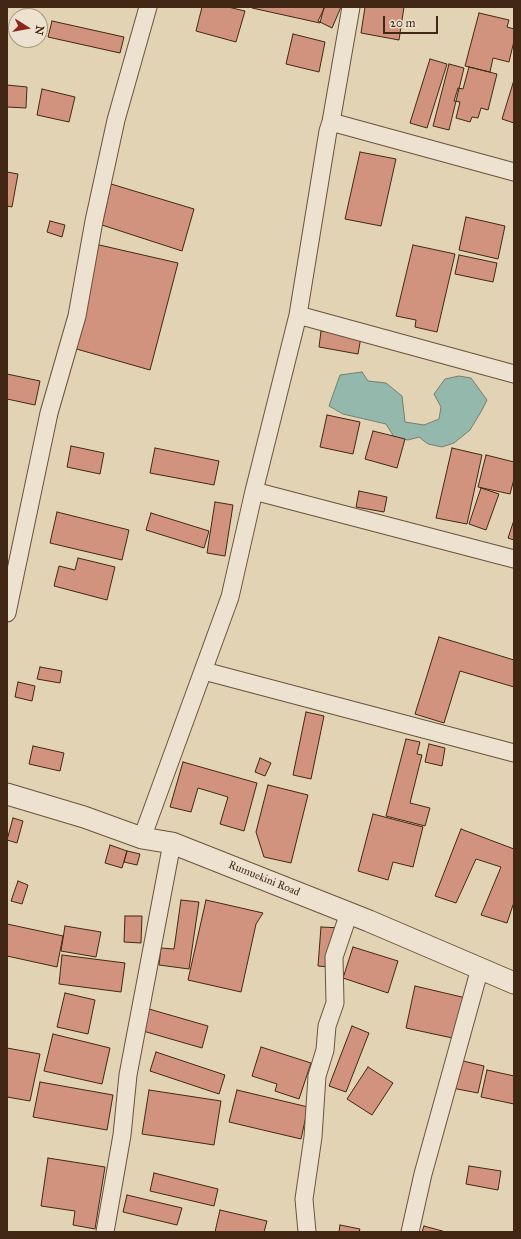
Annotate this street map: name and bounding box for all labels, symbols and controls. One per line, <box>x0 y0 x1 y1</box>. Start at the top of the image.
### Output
north arrow <box>8 8 48 48</box>
scale bar <box>385 8 440 34</box>
text: 20 m <box>390 16 416 30</box>
text: N <box>32 24 47 36</box>
street label: Rumuekini Road <box>226 859 302 899</box>

